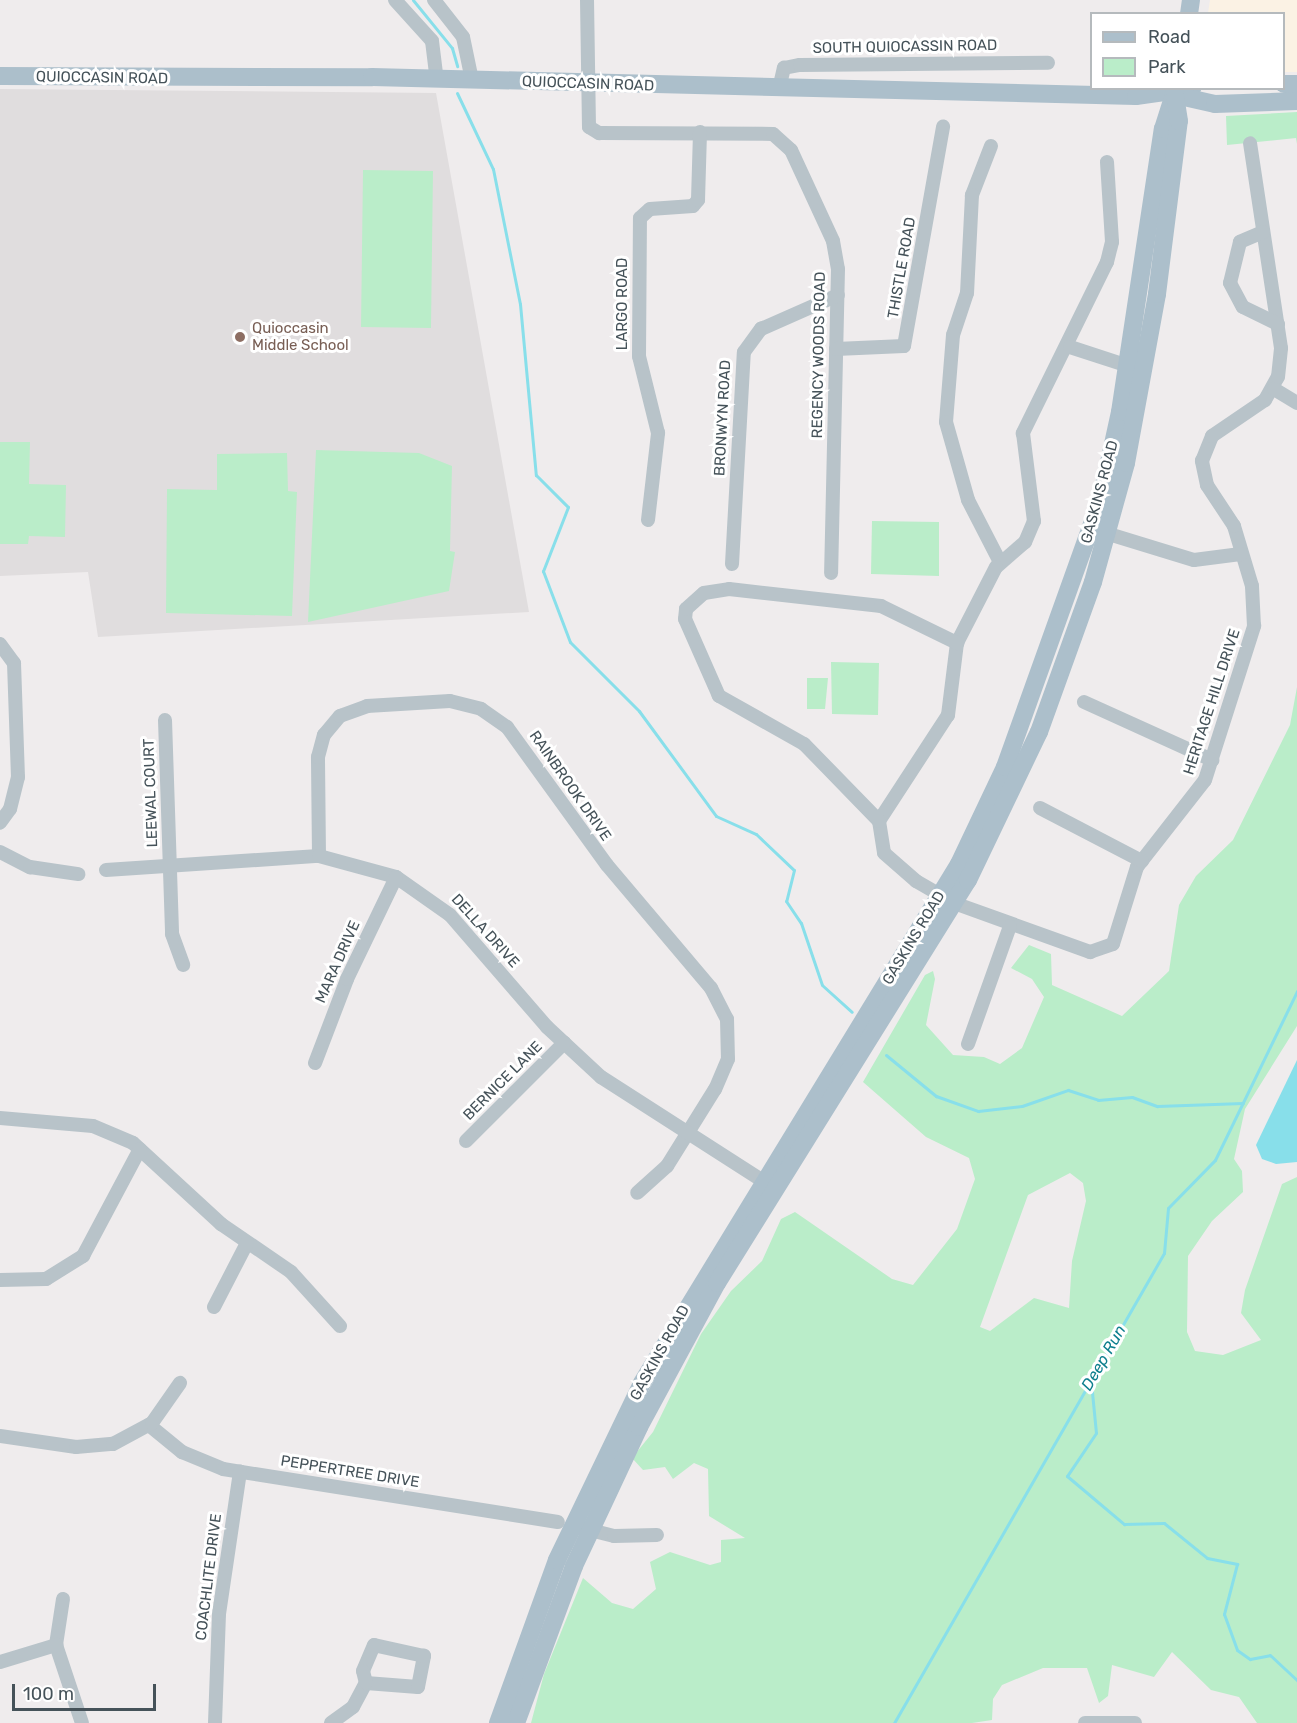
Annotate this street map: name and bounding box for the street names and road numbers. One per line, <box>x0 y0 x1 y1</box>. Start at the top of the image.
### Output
street label: SOUTH QUIOCASSIN ROAD <box>812 36 998 58</box>
street label: QUIOCCASIN ROAD <box>36 68 168 88</box>
street label: QUIOCCASIN ROAD <box>522 73 654 95</box>
street label: THISTLE ROAD <box>884 216 920 320</box>
street label: LARGO ROAD <box>614 258 632 350</box>
street label: REGENCY WOODS ROAD <box>809 271 829 439</box>
street label: BRONWYN ROAD <box>711 359 735 477</box>
street label: GASKINS ROAD <box>1078 439 1122 545</box>
street label: HERITAGE HILL DRIVE <box>1180 627 1244 777</box>
street label: RAINBROOK DRIVE <box>525 727 615 845</box>
street label: LEEWAL COURT <box>140 738 162 848</box>
street label: GASKINS ROAD <box>879 888 949 988</box>
street label: DELLA DRIVE <box>447 890 523 972</box>
street label: MARA DRIVE <box>312 918 364 1006</box>
street label: BERNICE LANE <box>460 1038 546 1124</box>
street label: GASKINS ROAD <box>626 1302 694 1404</box>
street label: PEPPERTREE DRIVE <box>279 1452 421 1492</box>
street label: COACHLITE DRIVE <box>192 1513 226 1641</box>

